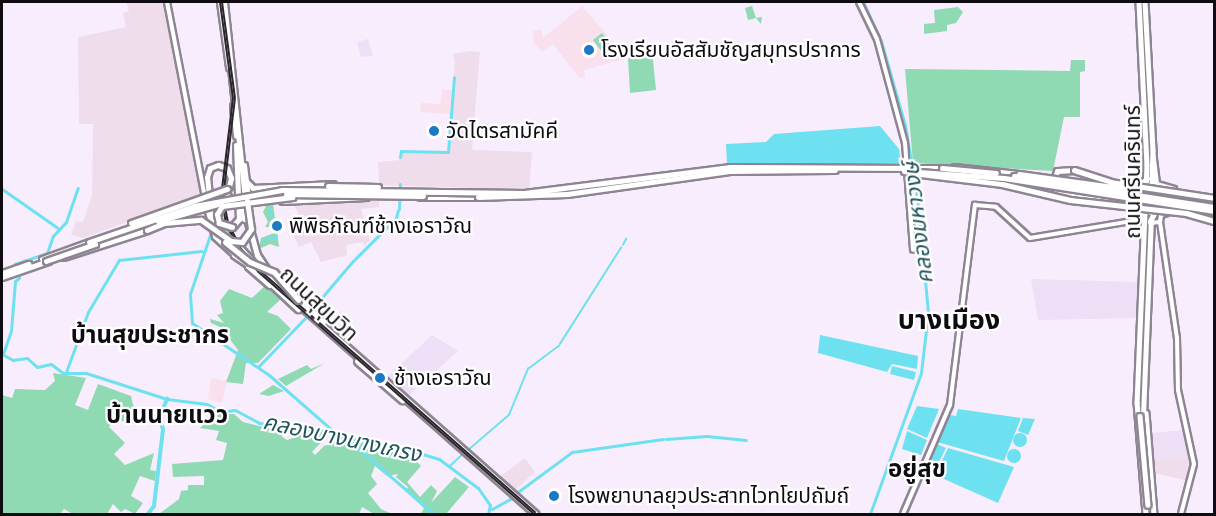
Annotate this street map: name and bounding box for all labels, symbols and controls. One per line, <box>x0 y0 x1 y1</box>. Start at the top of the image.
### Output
place label: โรงเรียนอัสสัมชัญสมุทรปราการ <box>601 37 861 63</box>
marker: โรงเรียนอัสสัมชัญสมุทรปราการ <box>582 43 596 57</box>
street label: ถนนศรีนครินทร์ <box>1120 105 1146 239</box>
place label: วัดไตรสามัคคี <box>446 118 558 144</box>
marker: วัดไตรสามัคคี <box>427 124 441 138</box>
water label: คลองมหาวงษ์ <box>897 161 939 285</box>
place label: พิพิธภัณฑ์ช้างเอราวัณ <box>289 213 472 239</box>
marker: พิพิธภัณฑ์ช้างเอราวัณ <box>270 219 284 233</box>
street label: ถนนสุขุมวิท <box>275 261 363 347</box>
district label: บางเมือง <box>898 305 1000 337</box>
district label: บ้านสุขประชากร <box>71 322 229 350</box>
place label: ช้างเอราวัณ <box>394 365 492 391</box>
marker: ช้างเอราวัณ <box>371 369 389 387</box>
district label: บ้านนายแวว <box>106 402 228 430</box>
water label: คลองบางนางเกรง <box>261 408 423 468</box>
district label: อยู่สุข <box>888 456 946 484</box>
place label: โรงพยาบาลยุวประสาทไวทโยปถัมถ์ <box>568 483 849 509</box>
marker: โรงพยาบาลยุวประสาทไวทโยปถัมถ์ <box>545 487 563 505</box>

